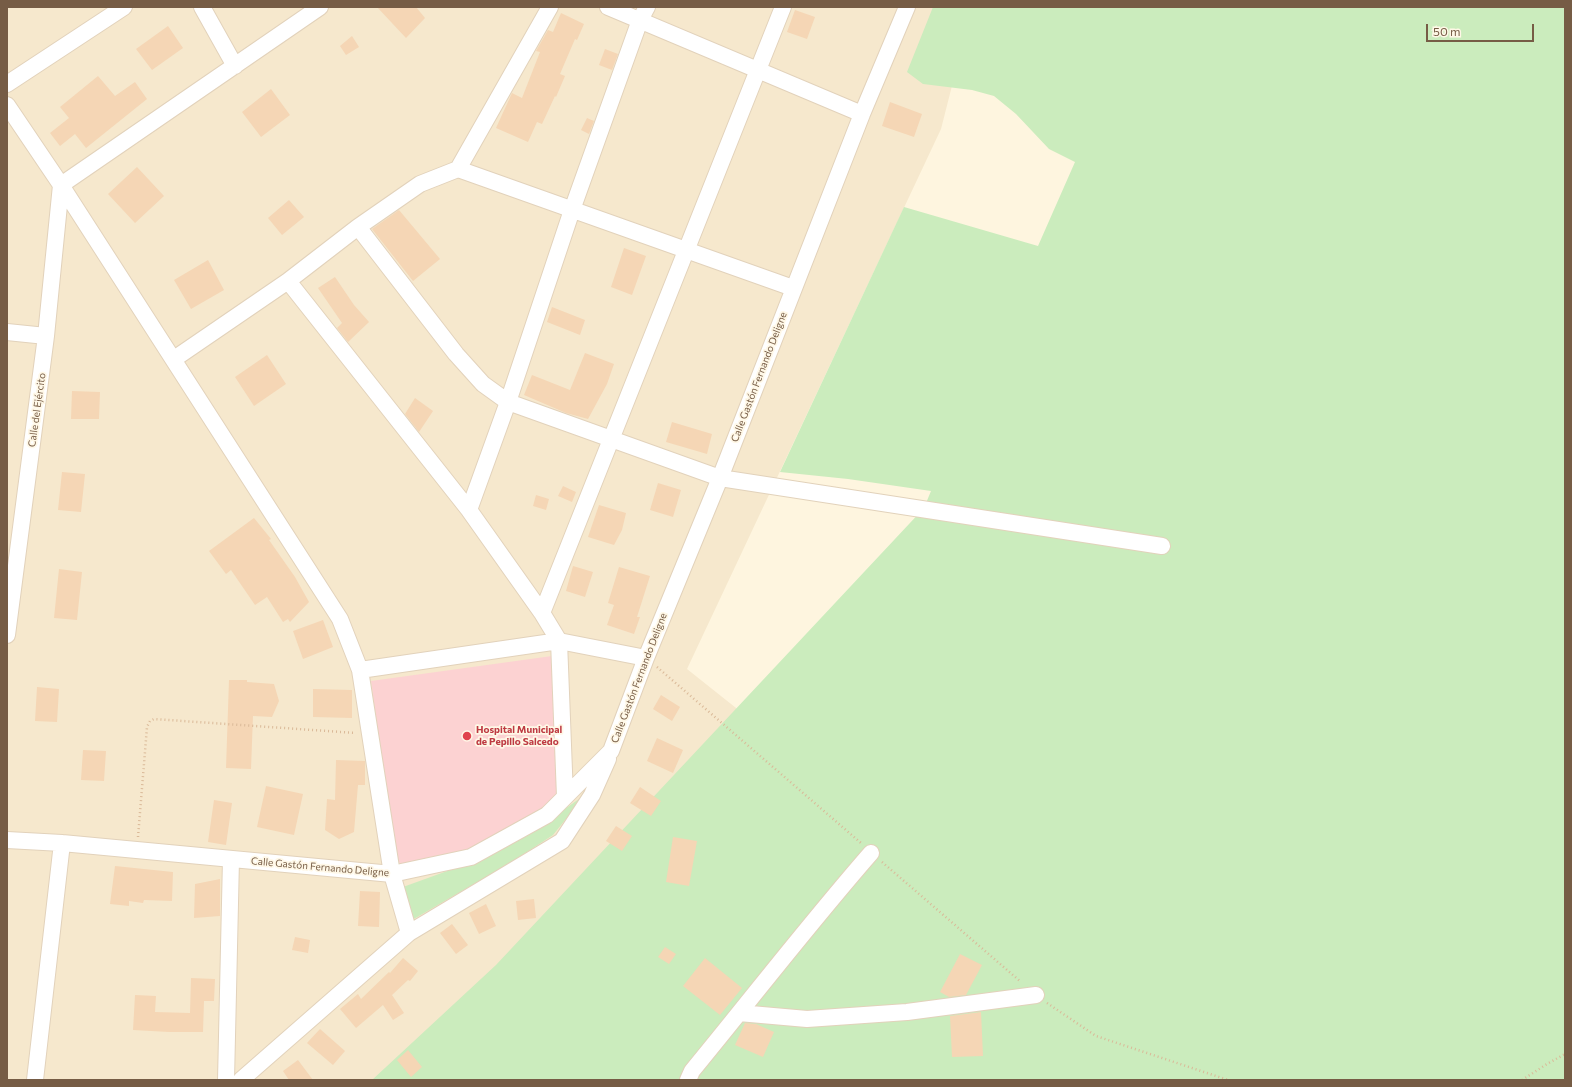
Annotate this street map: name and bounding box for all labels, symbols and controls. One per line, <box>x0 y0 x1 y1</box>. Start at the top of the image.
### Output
scale bar <box>1428 16 1536 42</box>
text: 50 m <box>1433 24 1461 38</box>
street label: Calle Gastón Fernando Deligne <box>729 310 789 444</box>
street label: Calle del Ejército <box>26 372 48 448</box>
street label: Calle Gastón Fernando Deligne <box>609 611 669 745</box>
place label: Hospital Municipal de Pepillo Salcedo <box>476 724 562 748</box>
marker: Hospital Municipal de Pepillo Salcedo <box>461 730 473 742</box>
street label: Calle Gastón Fernando Deligne <box>251 855 389 879</box>

